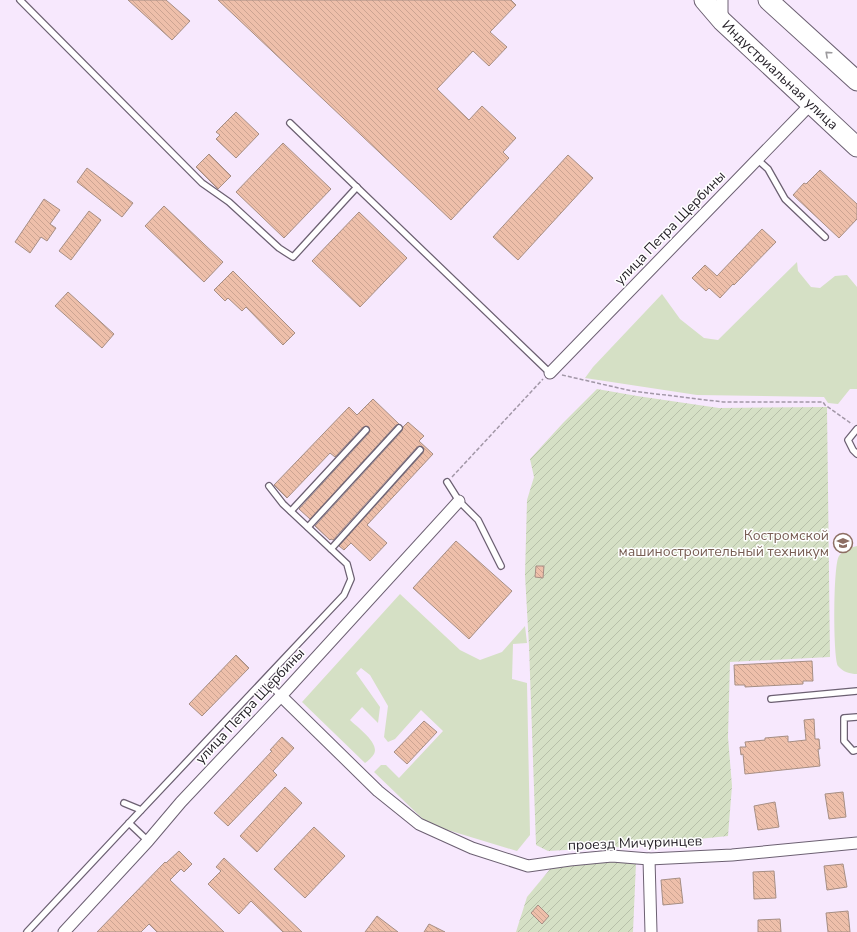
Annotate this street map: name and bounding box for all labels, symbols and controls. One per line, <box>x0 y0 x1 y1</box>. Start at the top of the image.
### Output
street label: Индустриальная улица <box>718 16 842 134</box>
one-way arrow <box>825 52 833 59</box>
street label: улица Петра Щербины <box>610 167 730 289</box>
place label: Костромской машиностроительный техникум <box>618 526 829 561</box>
school or university icon: Костромской машиностроительный техникум <box>832 532 854 554</box>
street label: улица Петра Щербины <box>191 644 309 768</box>
street label: проезд Мичуринцев <box>567 831 703 855</box>

